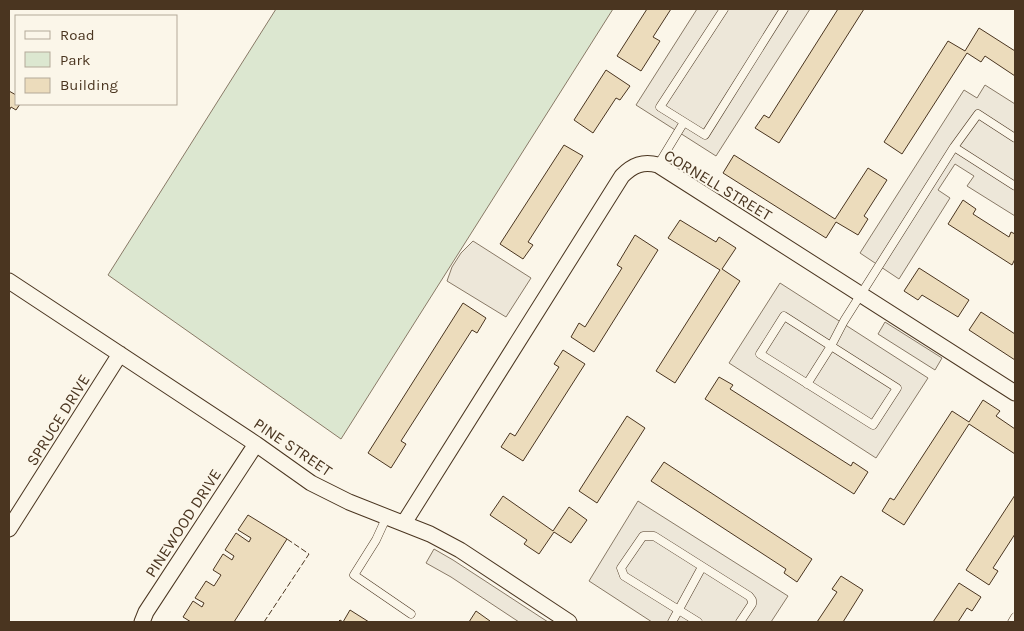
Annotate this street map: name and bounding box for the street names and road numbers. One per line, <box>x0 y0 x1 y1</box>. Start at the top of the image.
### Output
street label: CORNELL STREET <box>661 145 775 225</box>
street label: SPRUCE DRIVE <box>22 371 94 469</box>
street label: PINE STREET <box>250 414 336 480</box>
street label: PINEWOOD DRIVE <box>141 465 225 581</box>

